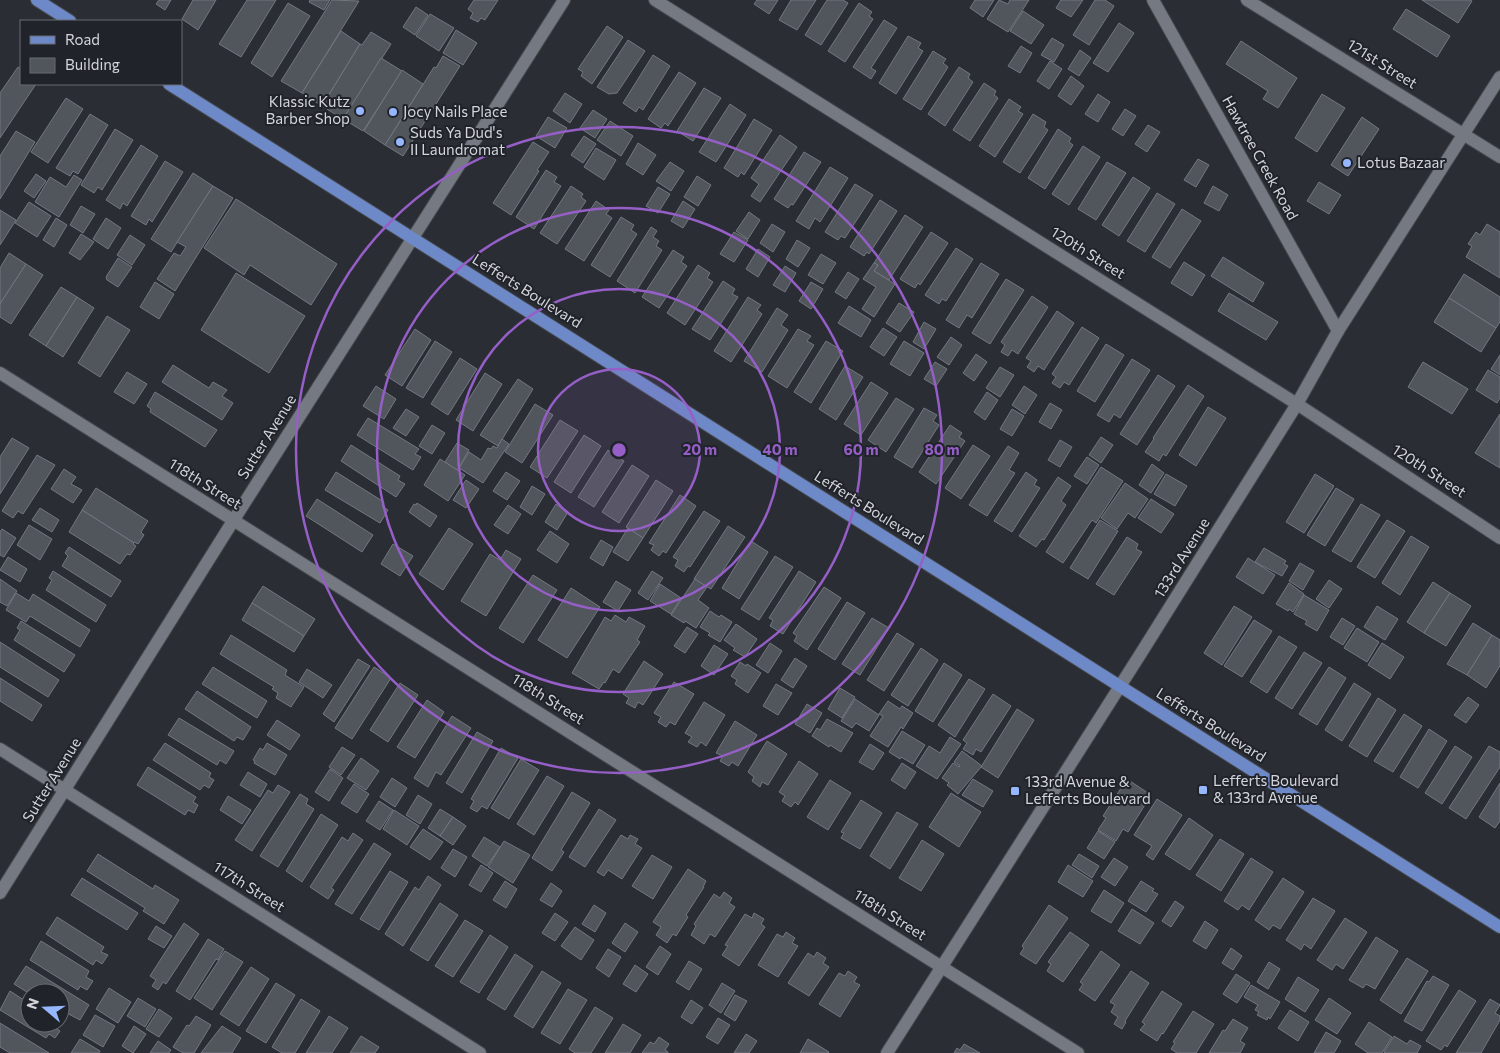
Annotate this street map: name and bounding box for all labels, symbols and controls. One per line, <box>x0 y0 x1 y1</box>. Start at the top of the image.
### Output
legend <box>20 20 182 85</box>
text: Road <box>65 30 100 48</box>
street label: 121st Street <box>1344 34 1421 92</box>
text: Building <box>65 55 120 73</box>
place label: Klassic Kutz Barber Shop <box>266 92 350 127</box>
street label: Hawtree Creek Road <box>1219 92 1303 223</box>
place label: Jocy Nails Place <box>403 102 507 120</box>
marker: Klassic Kutz Barber Shop <box>354 105 366 117</box>
marker: Jocy Nails Place <box>387 106 399 118</box>
place label: Suds Ya Dud's II Laundromat <box>410 123 505 158</box>
marker: Suds Ya Dud's II Laundromat <box>394 136 406 148</box>
place label: Lotus Bazaar <box>1357 153 1445 171</box>
marker: Lotus Bazaar <box>1341 157 1353 169</box>
street label: 120th Street <box>1048 222 1129 282</box>
street label: Lefferts Boulevard <box>469 249 586 331</box>
street label: Sutter Avenue <box>233 391 299 482</box>
text: 20 m <box>683 440 717 458</box>
text: 40 m <box>762 440 798 458</box>
text: 60 m <box>843 440 879 458</box>
text: 80 m <box>924 440 960 458</box>
street label: 120th Street <box>1389 440 1470 501</box>
centre of rings <box>610 441 628 459</box>
street label: 118th Street <box>166 454 245 512</box>
street label: Lefferts Boulevard <box>811 466 928 548</box>
street label: 133rd Avenue <box>1149 514 1213 601</box>
street label: 118th Street <box>509 669 588 727</box>
street label: Lefferts Boulevard <box>1153 683 1270 765</box>
street label: Sutter Avenue <box>18 734 84 825</box>
place label: Lefferts Boulevard & 133rd Avenue <box>1213 771 1339 806</box>
place label: 133rd Avenue & Lefferts Boulevard <box>1025 772 1151 807</box>
marker: Lefferts Boulevard & 133rd Avenue <box>1197 784 1209 796</box>
marker: 133rd Avenue & Lefferts Boulevard <box>1009 785 1021 797</box>
street label: 117th Street <box>211 857 289 915</box>
street label: 118th Street <box>851 885 930 943</box>
north arrow <box>20 983 70 1033</box>
text: N <box>22 996 42 1011</box>

